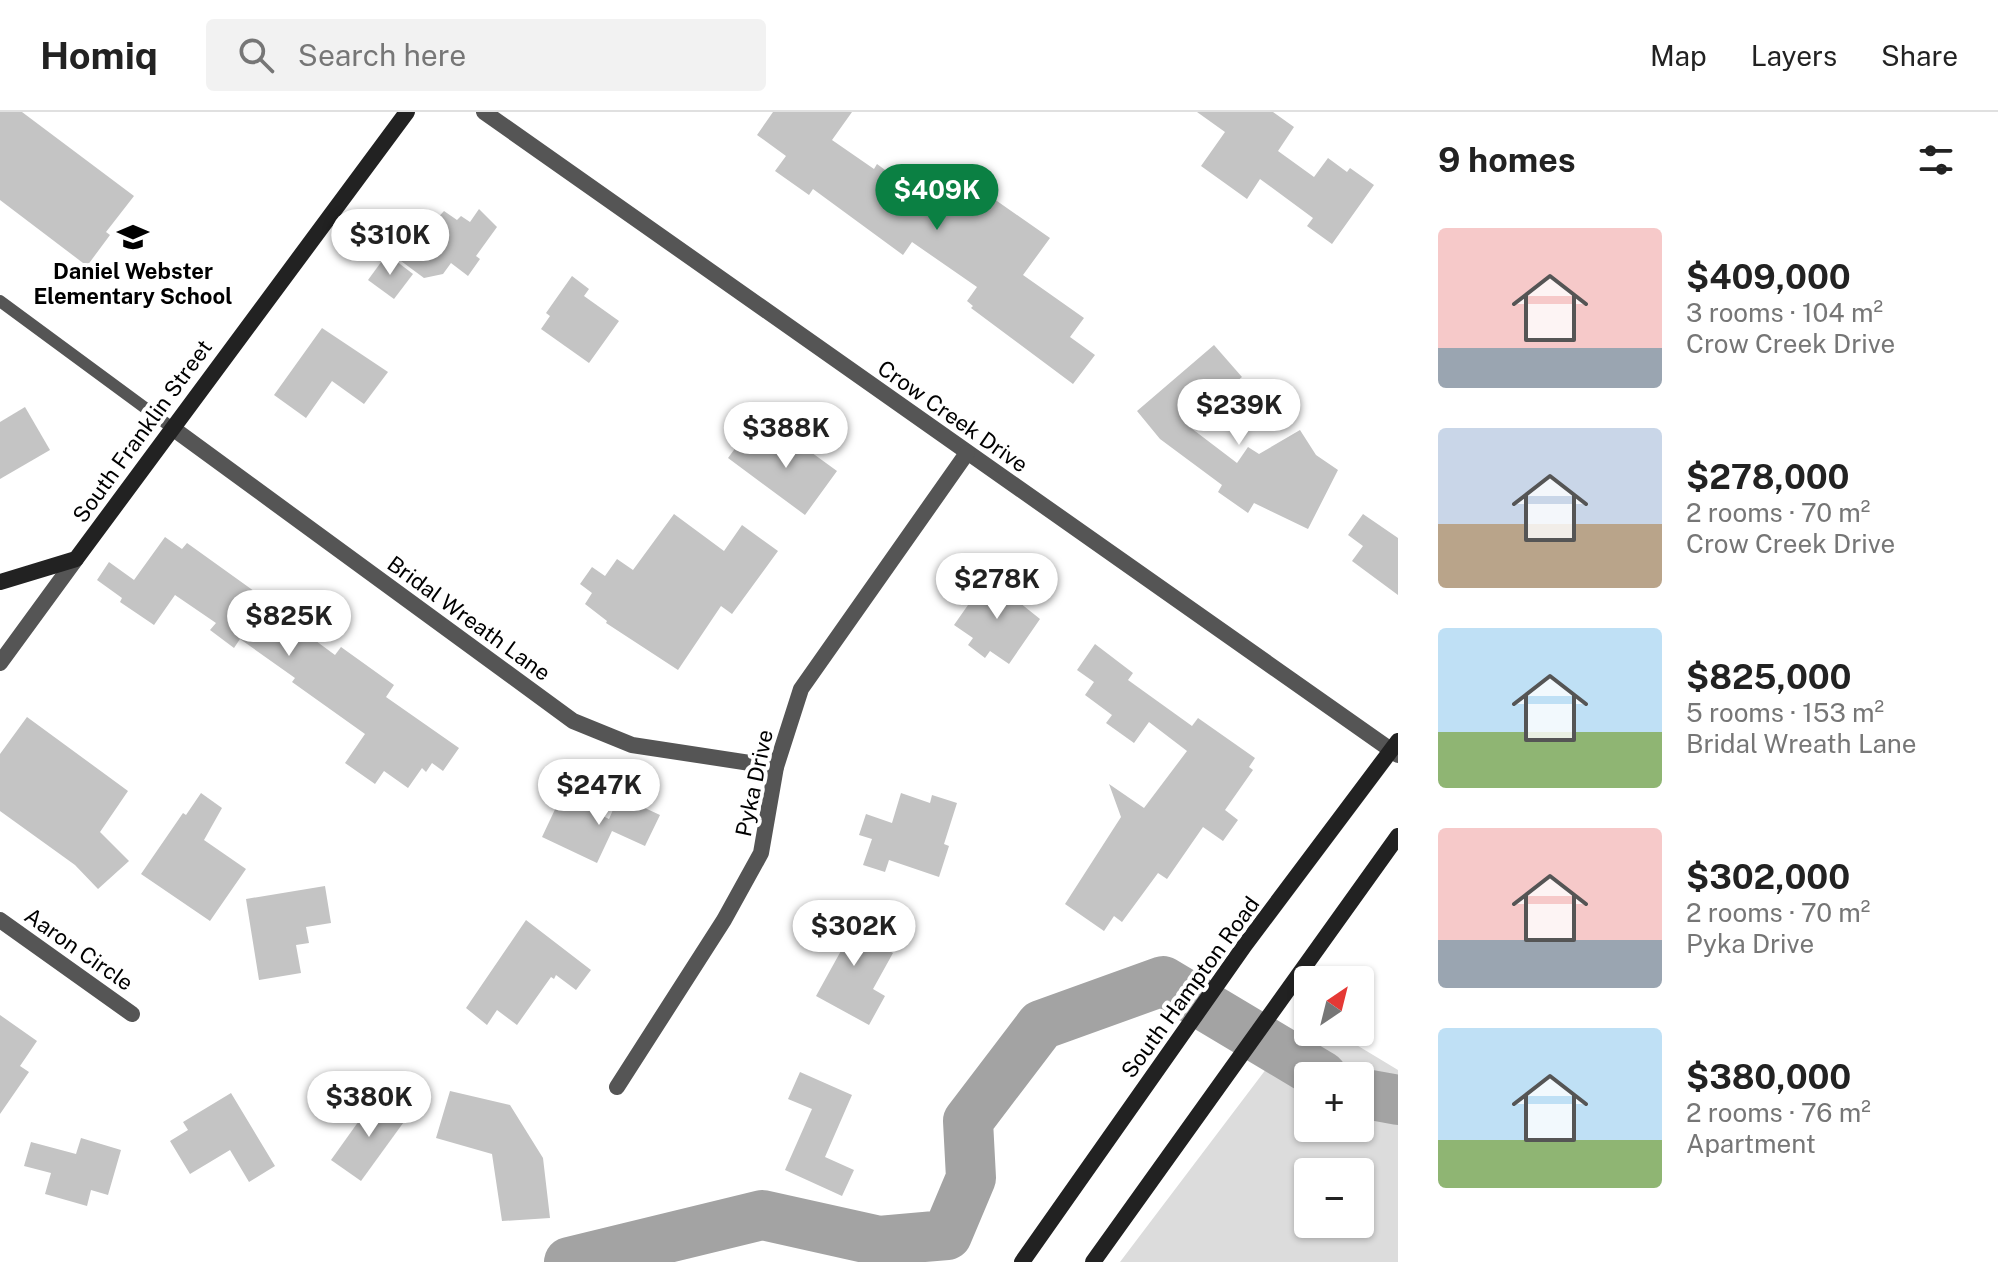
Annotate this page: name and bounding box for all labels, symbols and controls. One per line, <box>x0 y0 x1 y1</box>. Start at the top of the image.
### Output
search box <box>206 19 766 91</box>
text: Homiq <box>40 33 158 78</box>
icon: search <box>234 33 278 77</box>
text: Search here <box>298 37 466 73</box>
text: Map <box>1650 39 1707 72</box>
text: Layers <box>1751 39 1837 72</box>
text: Share <box>1881 39 1958 72</box>
icon: filters <box>1914 138 1958 182</box>
text: 9 homes <box>1438 140 1576 180</box>
pin: $409K <box>881 164 993 232</box>
text: $409K <box>893 174 981 205</box>
pin: $310K <box>334 209 446 277</box>
text: $310K <box>349 219 431 250</box>
school or university icon: Daniel Webster Elementary School <box>116 220 150 254</box>
text: $409,000 <box>1686 257 1851 297</box>
place label: Daniel Webster Elementary School <box>34 258 232 309</box>
icon: home <box>1502 260 1598 356</box>
text: 3 rooms · 104 m² <box>1686 297 1883 328</box>
text: Crow Creek Drive <box>1686 328 1895 359</box>
street label: South Franklin Street <box>67 335 217 527</box>
street label: Crow Creek Drive <box>873 355 1033 477</box>
pin: $239K <box>1183 379 1295 447</box>
text: $239K <box>1195 389 1283 420</box>
pin: $388K <box>730 402 842 470</box>
text: $388K <box>742 412 830 443</box>
text: $278,000 <box>1686 457 1849 497</box>
icon: home <box>1502 460 1598 556</box>
text: 2 rooms · 70 m² <box>1686 497 1870 528</box>
text: Crow Creek Drive <box>1686 528 1895 559</box>
street label: Bridal Wreath Lane <box>382 550 556 686</box>
pin: $278K <box>941 553 1053 621</box>
text: $278K <box>954 563 1040 594</box>
pin: $825K <box>233 590 345 658</box>
text: $825K <box>245 600 333 631</box>
text: $825,000 <box>1686 657 1851 697</box>
icon: home <box>1502 660 1598 756</box>
text: 5 rooms · 153 m² <box>1686 697 1884 728</box>
street label: Pyka Drive <box>730 727 778 839</box>
text: Bridal Wreath Lane <box>1686 728 1917 759</box>
pin: $247K <box>543 759 655 827</box>
text: $247K <box>556 769 642 800</box>
text: $302,000 <box>1686 857 1850 897</box>
icon: home <box>1502 860 1598 956</box>
street label: South Hampton Road <box>1115 891 1265 1083</box>
text: 2 rooms · 70 m² <box>1686 897 1870 928</box>
pin: $302K <box>798 900 910 968</box>
street label: Aaron Circle <box>20 902 138 996</box>
text: $302K <box>811 910 897 941</box>
text: Pyka Drive <box>1686 928 1814 959</box>
north arrow <box>1294 966 1374 1046</box>
map controls <box>1294 966 1374 1238</box>
text: $380,000 <box>1686 1057 1851 1097</box>
icon: home <box>1502 1060 1598 1156</box>
button: + <box>1294 1062 1374 1142</box>
pin: $380K <box>313 1071 425 1139</box>
text: $380K <box>325 1081 413 1112</box>
text: 2 rooms · 76 m² <box>1686 1097 1871 1128</box>
text: Apartment <box>1686 1128 1816 1159</box>
button: − <box>1294 1158 1374 1238</box>

